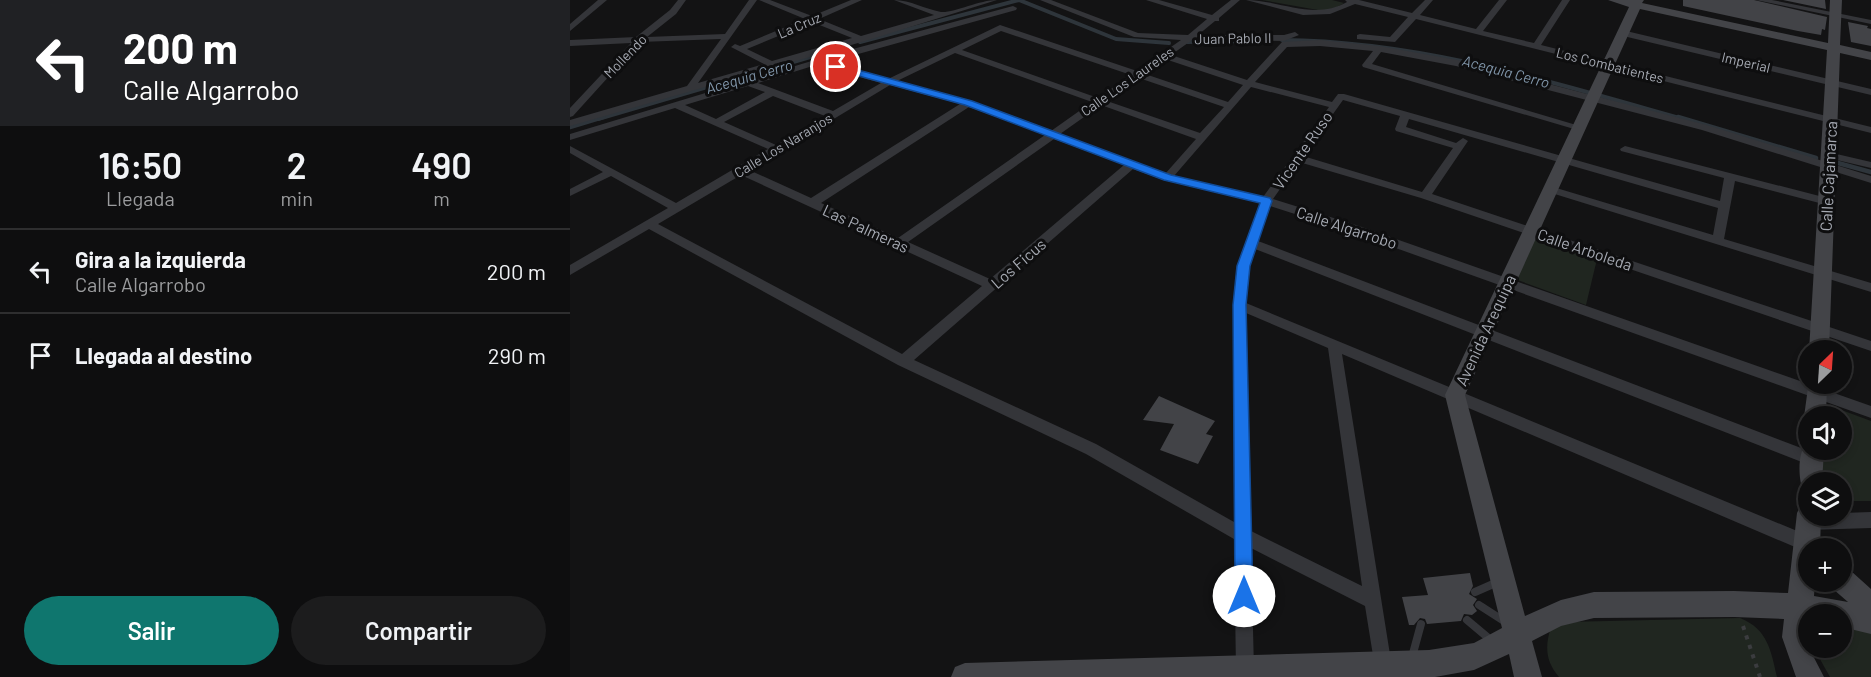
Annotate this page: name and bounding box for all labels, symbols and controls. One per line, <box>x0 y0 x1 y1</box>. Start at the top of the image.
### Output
street label: La Cruz <box>775 8 823 42</box>
text: 200 m <box>123 22 238 72</box>
icon: left <box>24 24 102 102</box>
street label: Juan Pablo II <box>1194 29 1272 47</box>
street label: Mollendo <box>600 31 650 81</box>
pin <box>810 41 861 92</box>
street label: Calle Los Laureles <box>1077 42 1177 119</box>
street label: Los Combatientes <box>1554 43 1666 87</box>
street label: Imperial <box>1720 48 1772 76</box>
icon: arrive <box>819 50 852 83</box>
water label: Acequia Cerro <box>1461 51 1552 91</box>
water label: Acequia Cerro <box>704 55 794 97</box>
text: Calle Algarrobo <box>123 73 300 105</box>
street label: Vicente Ruso <box>1268 107 1336 193</box>
street label: Calle Los Naranjos <box>731 109 835 181</box>
street label: Calle Cajamarca <box>1816 120 1840 232</box>
text: 16:50 <box>98 143 182 186</box>
text: 2 <box>287 143 307 186</box>
text: 490 <box>411 143 472 186</box>
text: Llegada <box>106 186 175 210</box>
text: min <box>281 186 313 210</box>
text: m <box>433 186 450 210</box>
street label: Las Palmeras <box>820 200 912 256</box>
street label: Calle Algarrobo <box>1294 202 1400 252</box>
street label: Calle Arboleda <box>1535 224 1635 274</box>
street label: Los Ficus <box>987 234 1049 292</box>
text: Gira a la izquierda <box>75 246 246 272</box>
icon: left <box>24 255 57 288</box>
text: 200 m <box>487 258 546 284</box>
street label: Avenida Arequipa <box>1451 271 1519 389</box>
text: Calle Algarrobo <box>75 272 206 296</box>
icon: arrive <box>24 339 57 372</box>
north arrow <box>1798 340 1852 394</box>
map controls <box>1798 340 1852 658</box>
text: Llegada al destino <box>75 342 252 368</box>
text: 290 m <box>488 342 546 368</box>
button: sound <box>1798 406 1852 460</box>
button: layers <box>1798 472 1852 526</box>
button: + <box>1798 538 1852 592</box>
position arrow <box>1212 564 1276 628</box>
button: Salir <box>24 596 279 665</box>
button: Compartir <box>291 596 546 665</box>
button: − <box>1798 604 1852 658</box>

